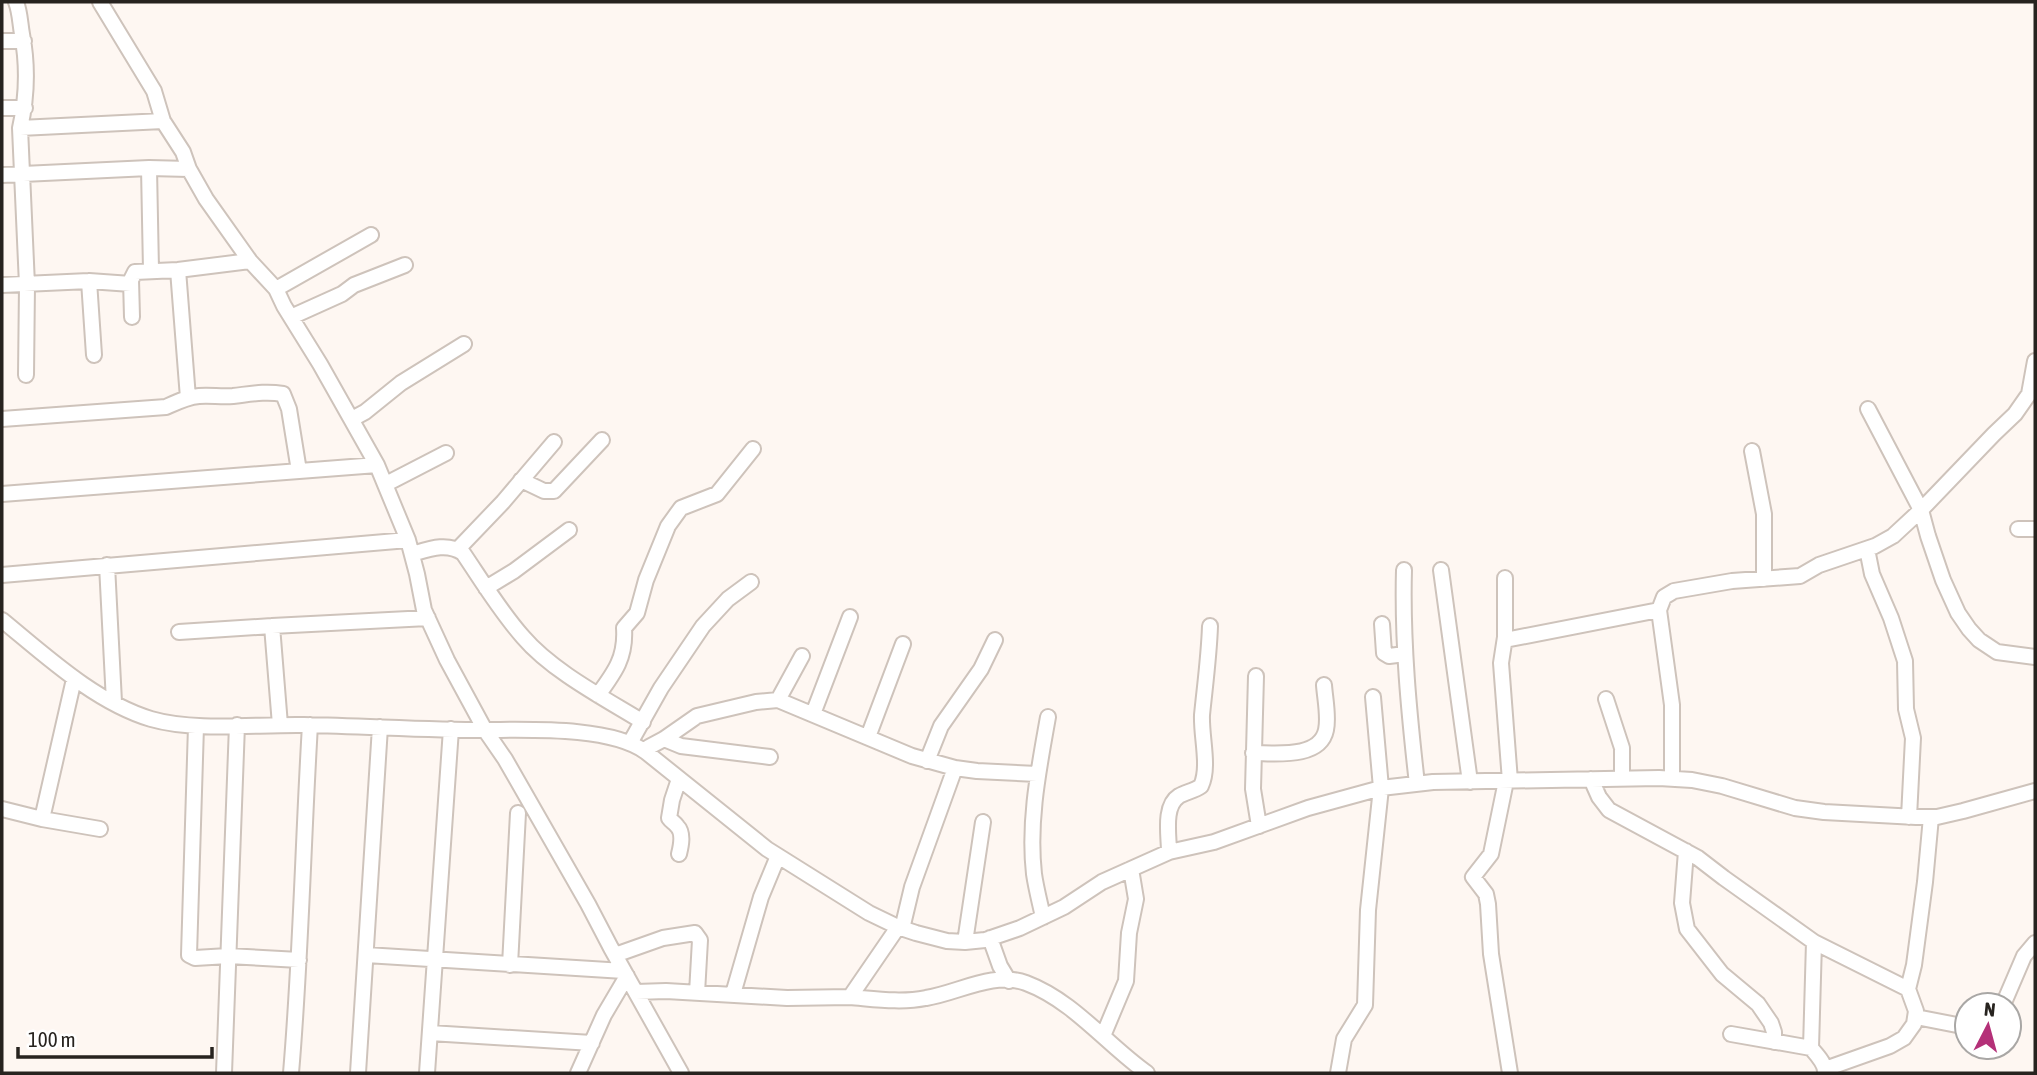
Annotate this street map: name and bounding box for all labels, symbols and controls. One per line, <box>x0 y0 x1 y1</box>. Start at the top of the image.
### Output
north arrow <box>1953 991 2023 1061</box>
text: N <box>1983 998 1997 1021</box>
scale bar <box>18 1016 212 1060</box>
text: 100 m <box>28 1027 76 1051</box>

